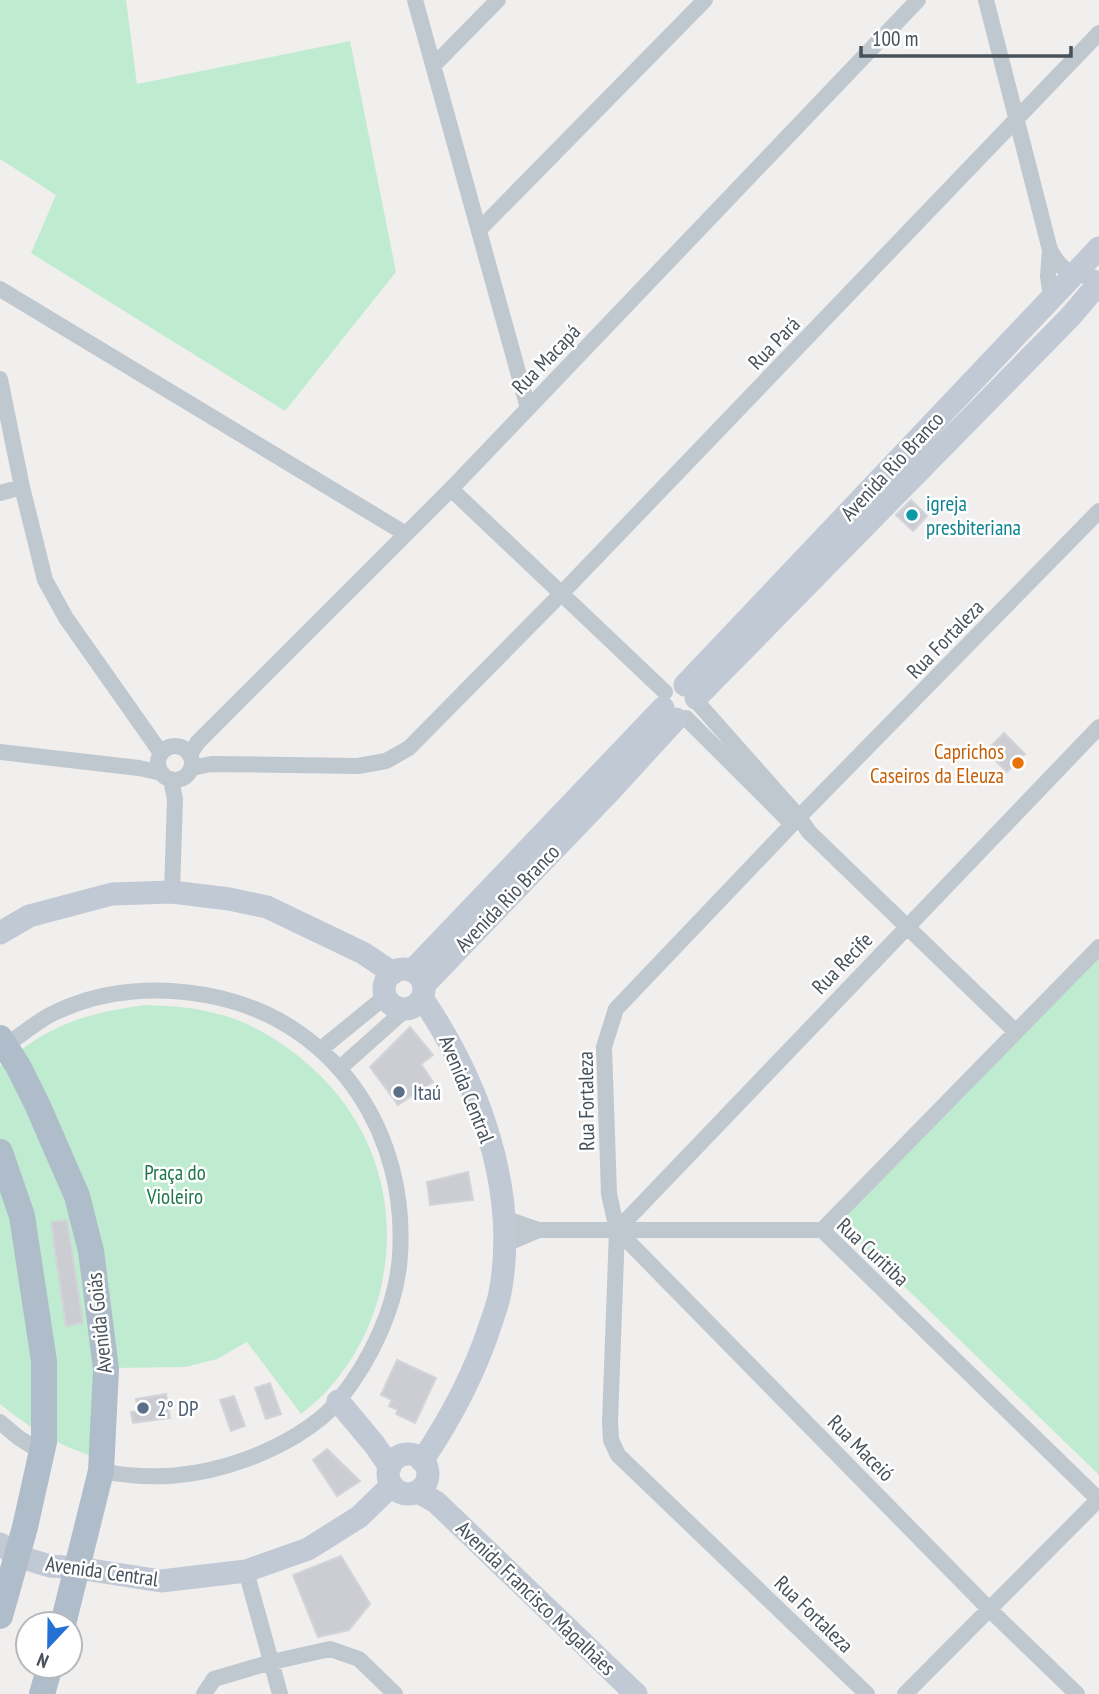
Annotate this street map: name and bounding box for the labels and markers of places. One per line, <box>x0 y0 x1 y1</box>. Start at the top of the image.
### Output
place label: igreja presbiteriana <box>926 490 1021 541</box>
marker: igreja presbiteriana <box>904 507 920 523</box>
place label: Caprichos Caseiros da Eleuza <box>870 738 1004 789</box>
marker: Caprichos Caseiros da Eleuza <box>1010 755 1026 771</box>
place label: Itaú <box>413 1079 441 1106</box>
marker: Itaú <box>391 1084 407 1100</box>
place label: 2° DP <box>157 1395 199 1422</box>
marker: 2° DP <box>135 1400 151 1416</box>

